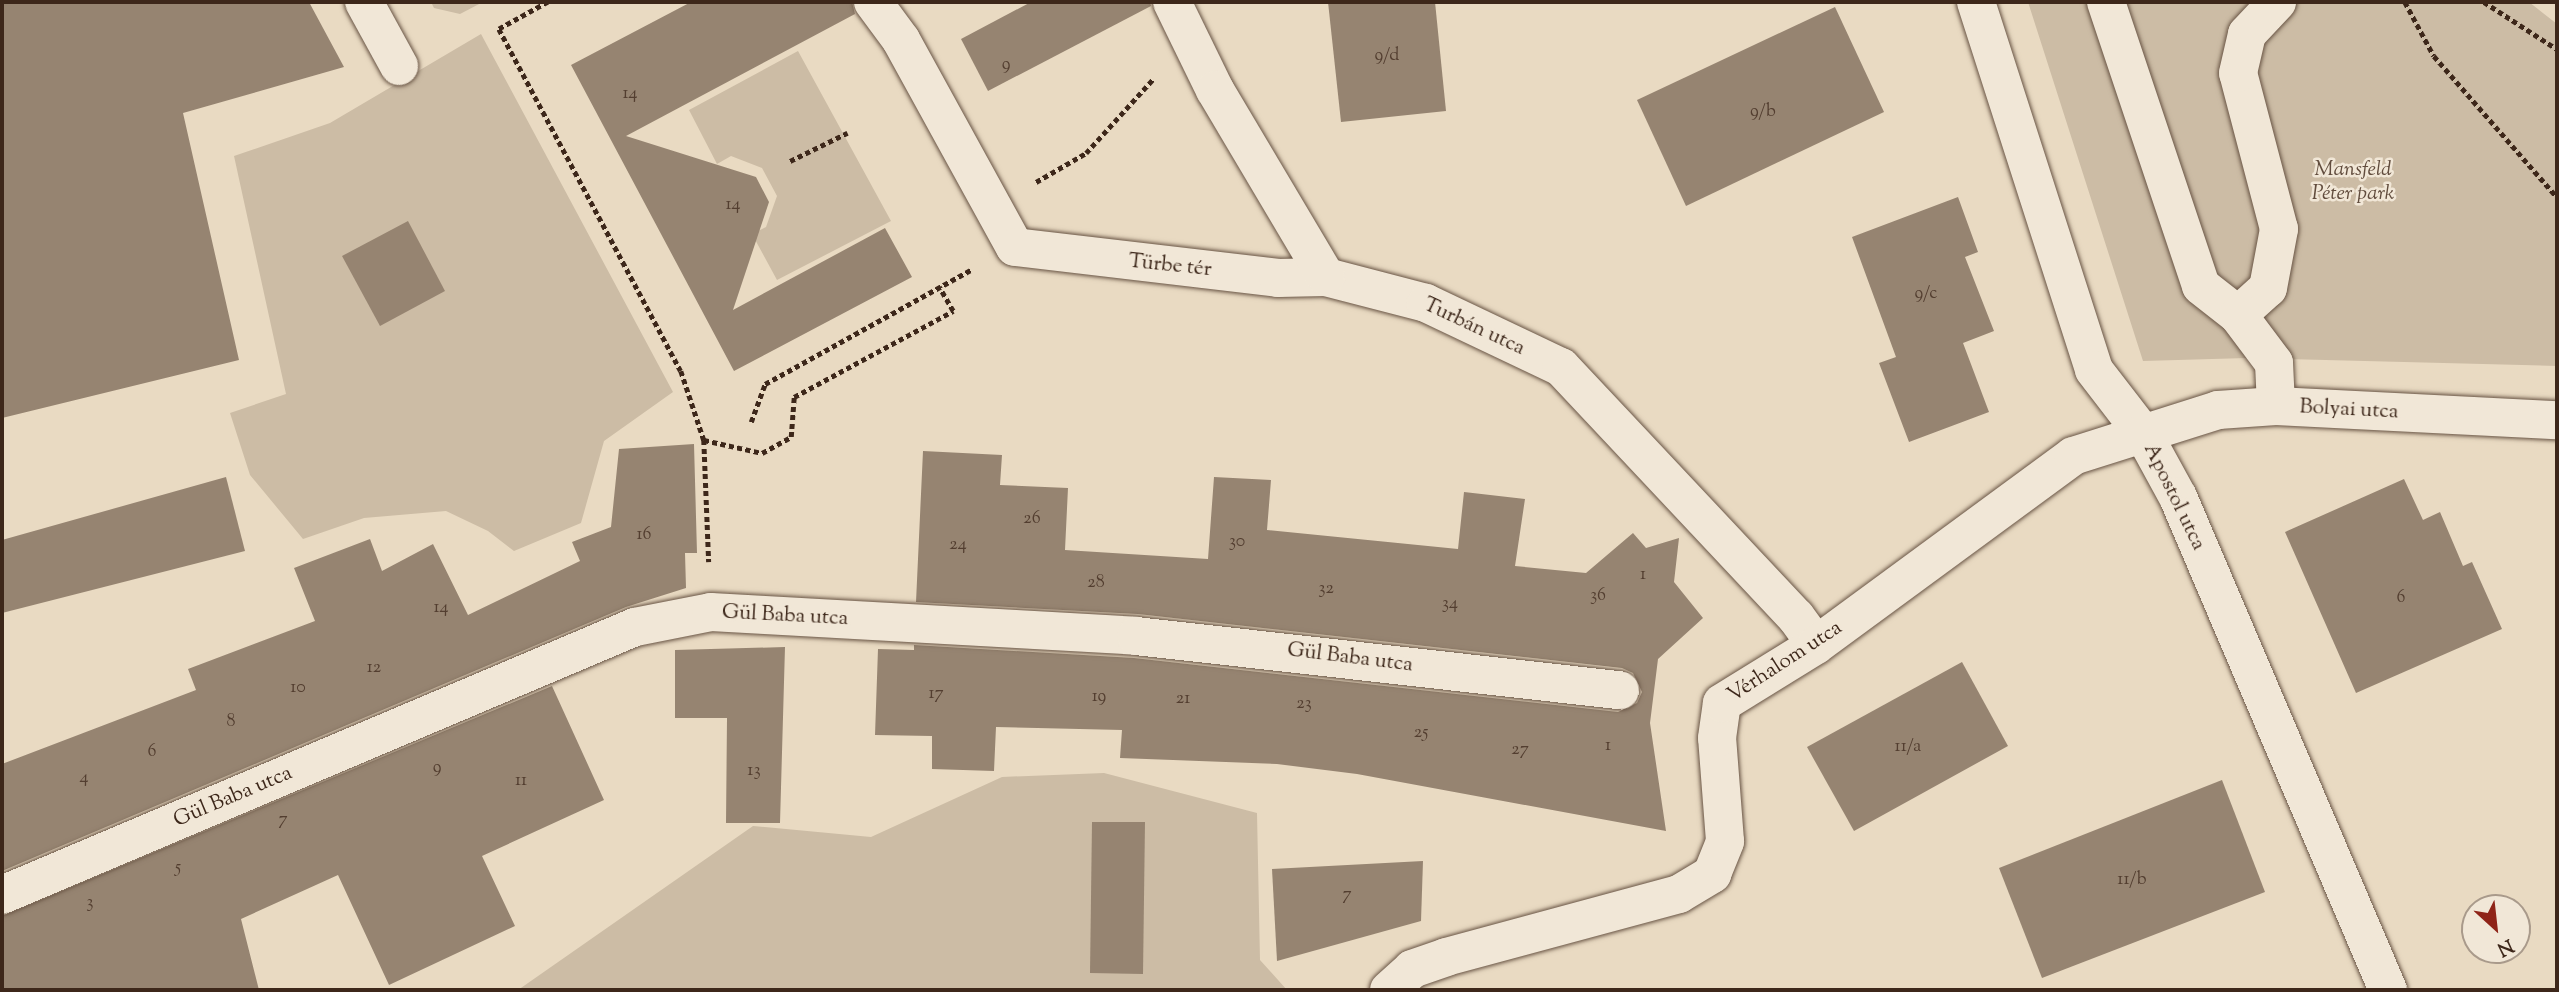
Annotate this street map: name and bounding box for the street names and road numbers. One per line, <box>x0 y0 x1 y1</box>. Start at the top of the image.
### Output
street label: Türbe tér <box>1127 249 1213 283</box>
street label: Turbán utca <box>1419 293 1529 361</box>
street label: Bolyai utca <box>2299 395 2399 425</box>
street label: Apostol utca <box>2137 440 2211 554</box>
street label: Gül Baba utca <box>721 600 849 632</box>
street label: Vérhalom utca <box>1723 616 1847 708</box>
street label: Gül Baba utca <box>1286 638 1414 678</box>
street label: Gül Baba utca <box>170 761 296 833</box>

